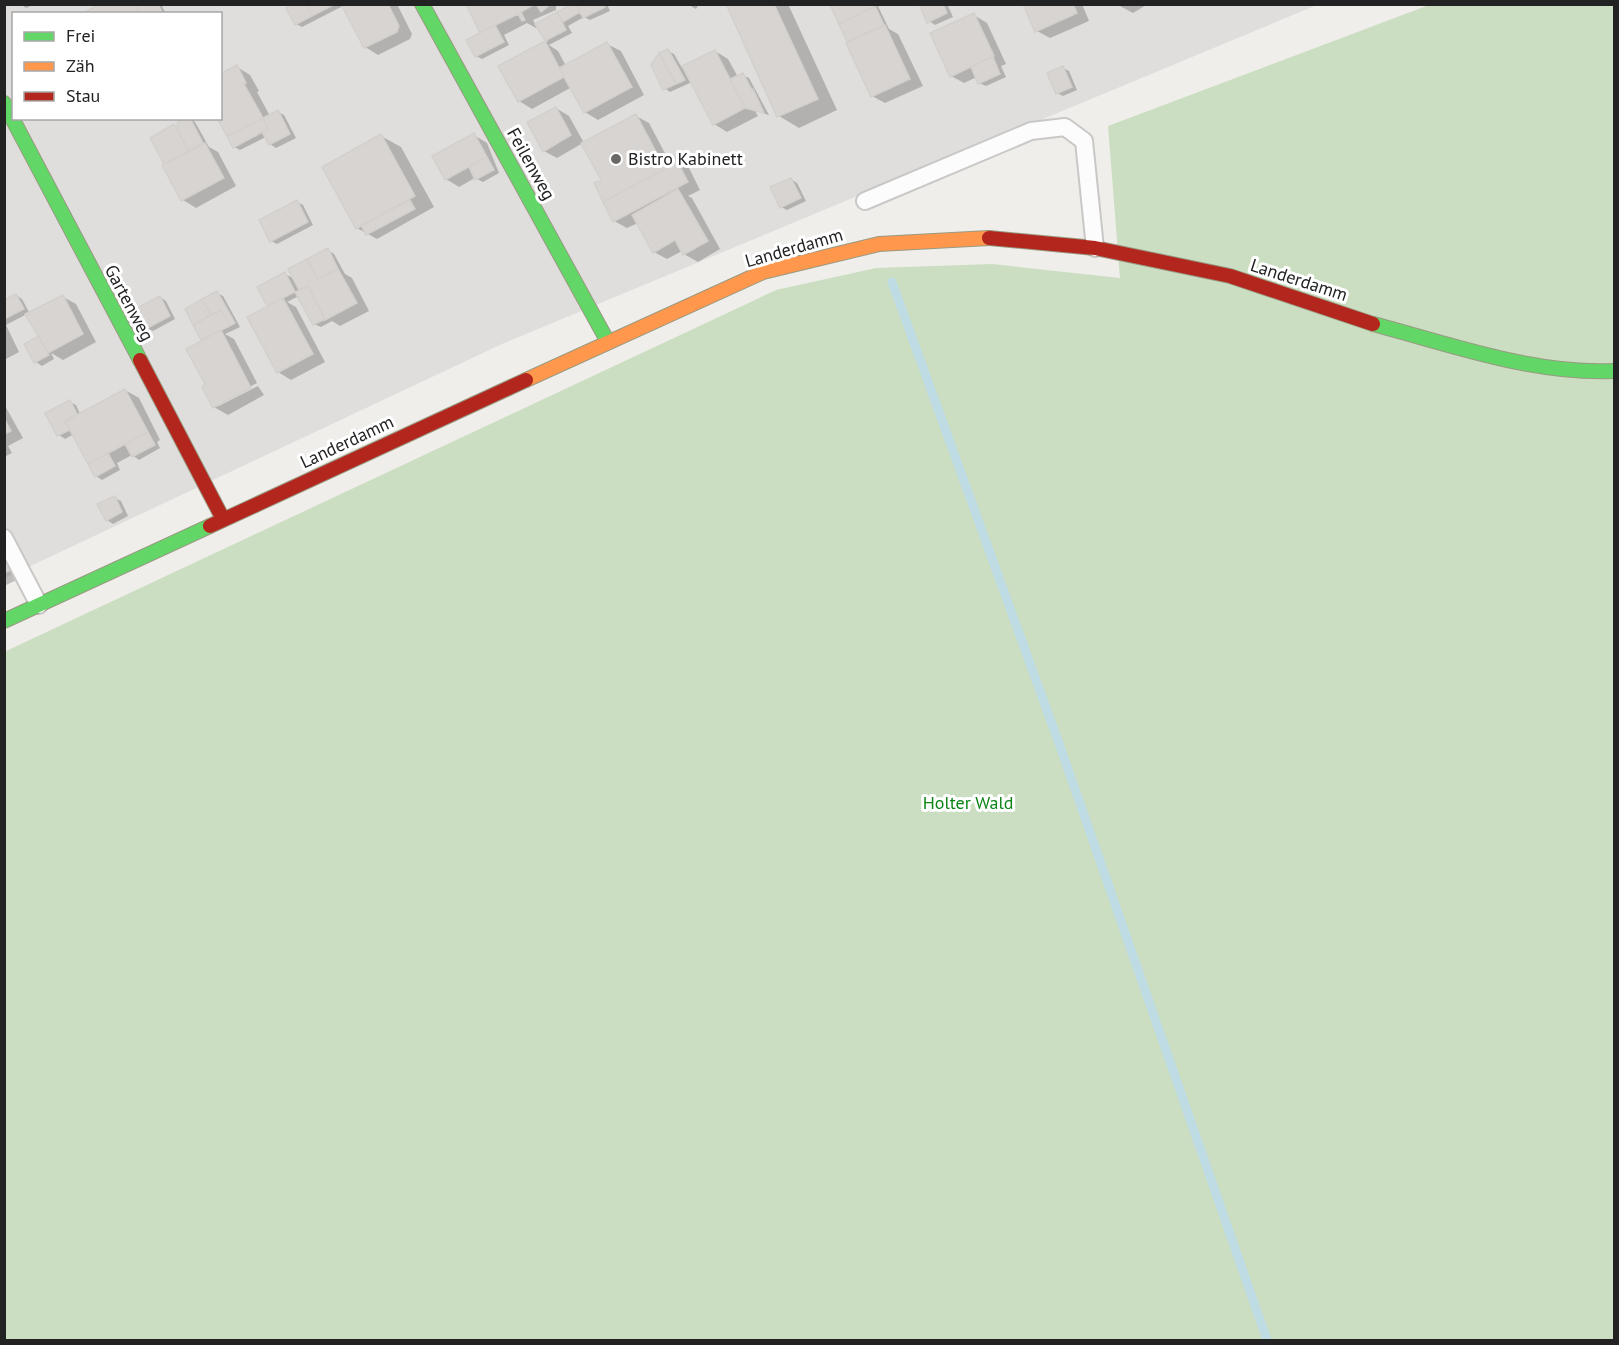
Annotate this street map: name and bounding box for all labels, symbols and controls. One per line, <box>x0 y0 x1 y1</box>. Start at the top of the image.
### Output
legend <box>12 12 222 120</box>
text: Frei <box>66 24 95 47</box>
text: Zäh <box>66 54 95 77</box>
text: Stau <box>66 84 100 107</box>
street label: Feilenweg <box>502 124 561 204</box>
place label: Bistro Kabinett <box>628 147 743 170</box>
marker: Bistro Kabinett <box>609 152 623 166</box>
street label: Landerdamm <box>742 223 845 272</box>
street label: Landerdamm <box>1248 253 1351 306</box>
street label: Gartenweg <box>100 261 159 345</box>
street label: Landerdamm <box>296 410 397 473</box>
park label: Holter Wald <box>923 791 1013 814</box>

